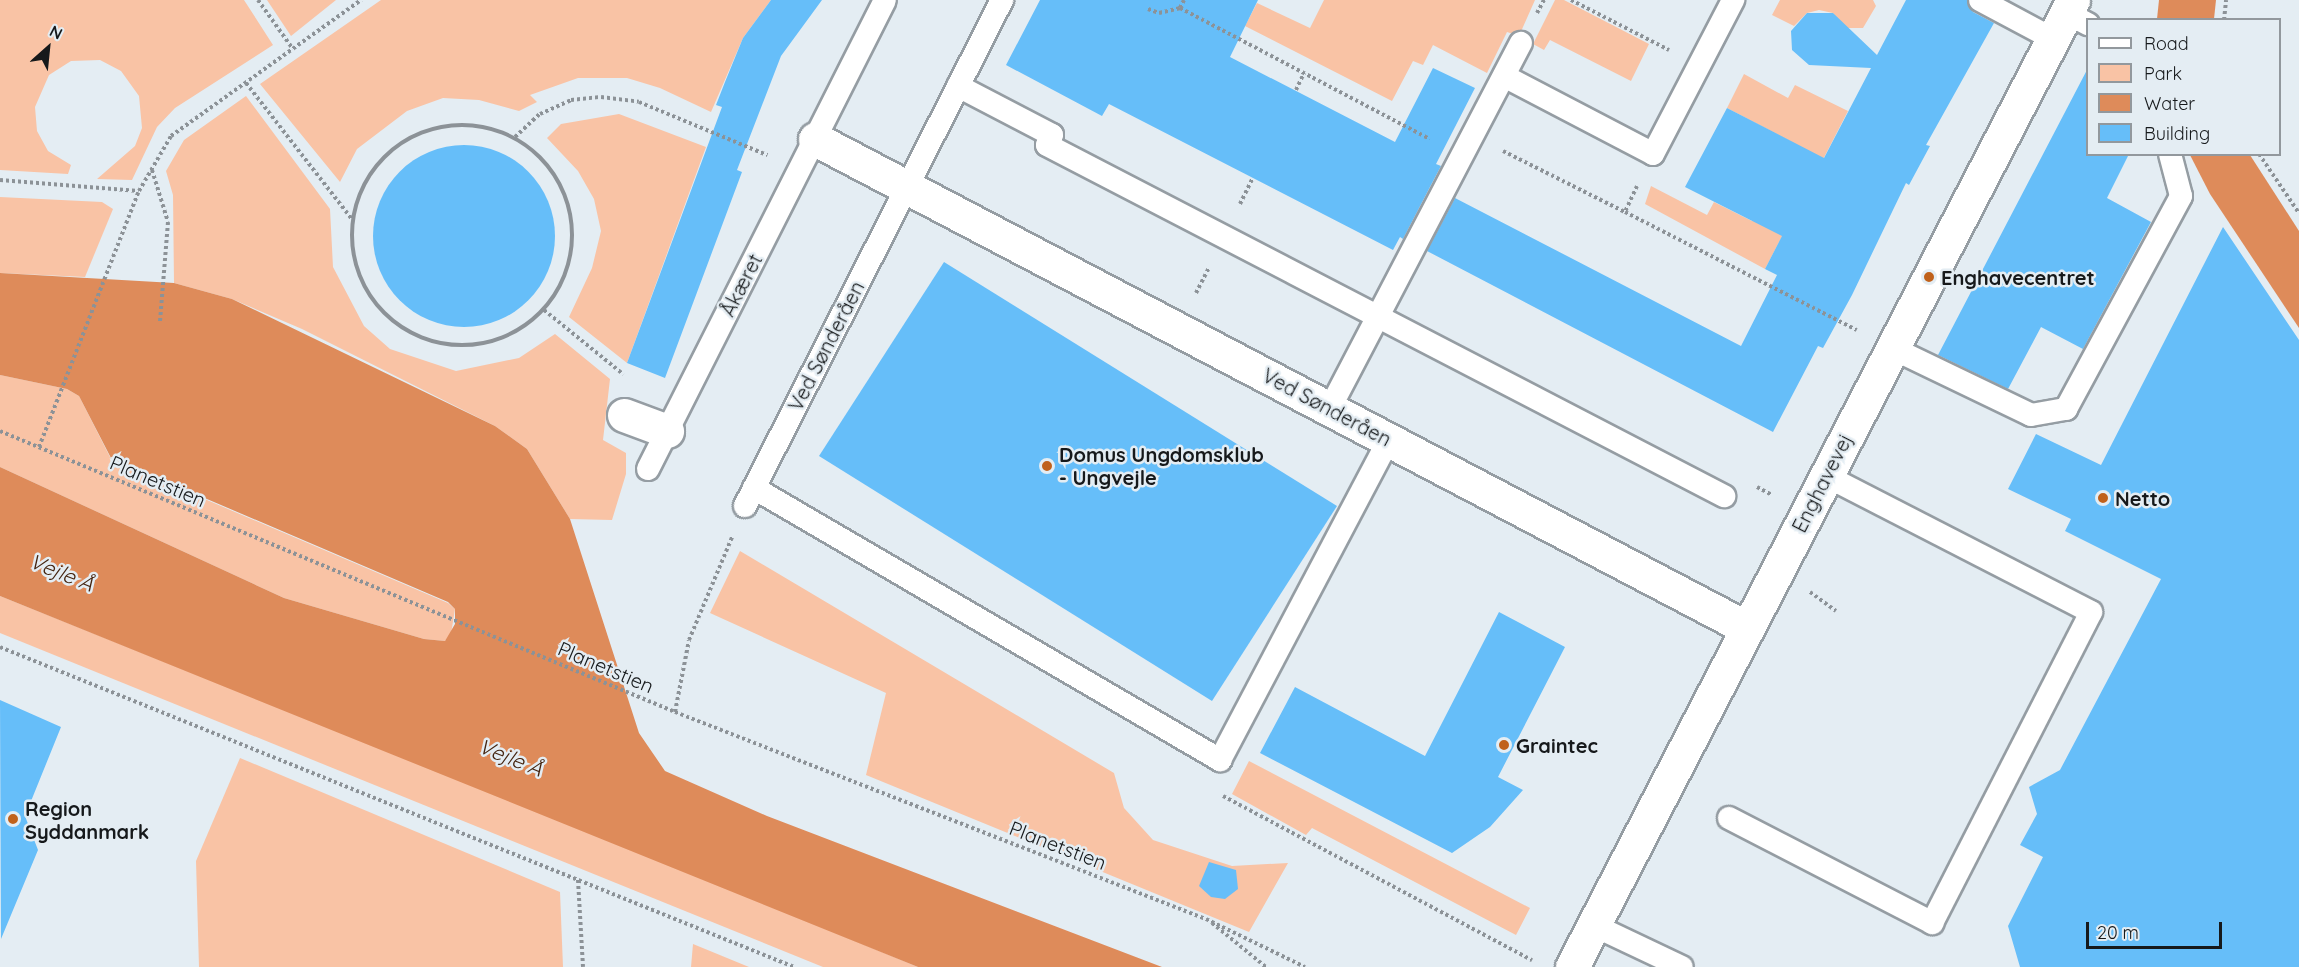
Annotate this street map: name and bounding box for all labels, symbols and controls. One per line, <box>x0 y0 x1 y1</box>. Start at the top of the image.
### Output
north arrow <box>18 18 78 78</box>
legend <box>2086 18 2281 156</box>
text: N <box>46 20 66 44</box>
text: Road <box>2144 32 2189 55</box>
text: Park <box>2144 62 2182 85</box>
text: Water <box>2144 92 2195 115</box>
text: Building <box>2144 122 2210 145</box>
street label: Åkæret <box>715 250 767 320</box>
place label: Enghavecentret <box>1941 265 2095 289</box>
marker: Enghavecentret <box>1922 270 1936 284</box>
street label: Ved Sønderåen <box>783 277 869 415</box>
street label: Ved Sønderåen <box>1258 363 1396 451</box>
street label: Enghavevej <box>1787 430 1857 536</box>
place label: Domus Ungdomsklub - Ungvejle <box>1059 442 1264 489</box>
street label: Planetstien <box>106 450 210 512</box>
marker: Domus Ungdomsklub - Ungvejle <box>1040 459 1054 473</box>
place label: Netto <box>2115 486 2170 510</box>
marker: Netto <box>2096 491 2110 505</box>
water label: Vejle Å <box>26 548 98 596</box>
street label: Planetstien <box>554 636 658 698</box>
water label: Vejle Å <box>475 733 547 781</box>
place label: Graintec <box>1516 733 1598 757</box>
marker: Graintec <box>1497 738 1511 752</box>
place label: Region Syddanmark <box>25 796 149 843</box>
marker: Region Syddanmark <box>6 812 20 826</box>
street label: Planetstien <box>1006 816 1110 874</box>
scale bar <box>2089 910 2226 948</box>
text: 20 m <box>2097 921 2139 944</box>

